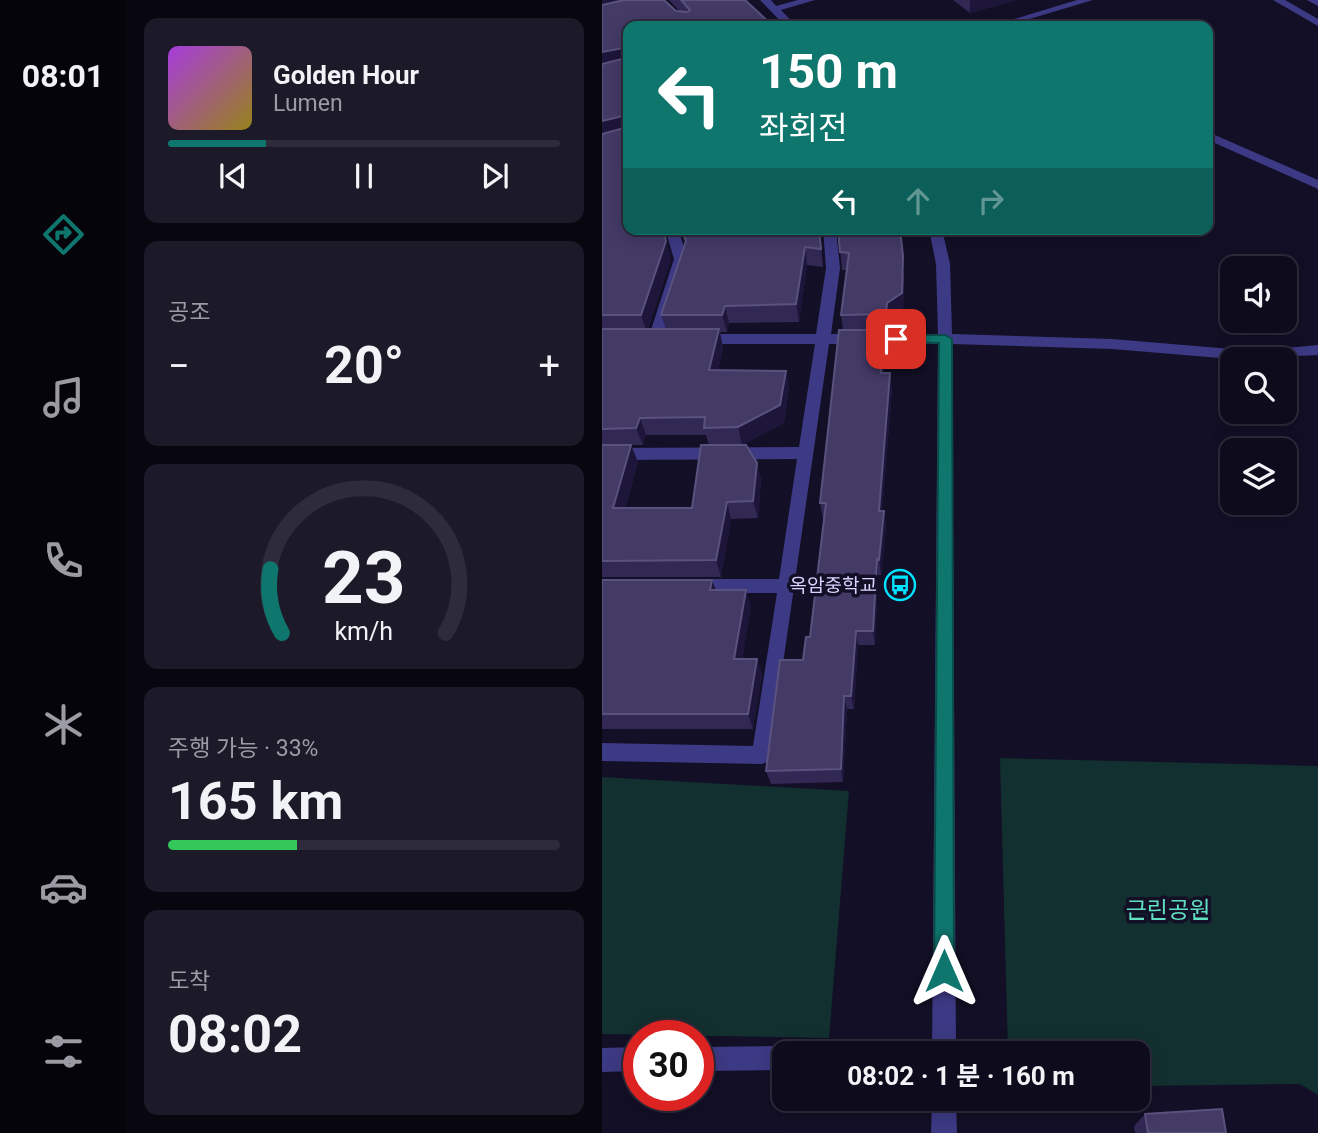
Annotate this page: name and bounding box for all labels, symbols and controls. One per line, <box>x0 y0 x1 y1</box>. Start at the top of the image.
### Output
text: 150 m <box>759 43 898 100</box>
icon: left <box>644 49 735 140</box>
text: 08:01 <box>22 57 104 95</box>
text: Golden Hour <box>273 60 419 90</box>
text: Lumen <box>273 90 343 117</box>
text: 좌회전 <box>759 109 847 147</box>
icon: previous <box>214 157 252 195</box>
icon: pause <box>345 157 383 195</box>
icon: next <box>476 157 514 195</box>
icon: left <box>826 182 864 220</box>
icon: ahead <box>899 182 937 220</box>
icon: right <box>972 182 1010 220</box>
icon: directions <box>39 210 88 259</box>
map controls <box>1220 256 1297 515</box>
button: sound <box>1220 256 1297 333</box>
text: 공조 <box>168 299 210 326</box>
pin <box>866 309 926 369</box>
icon: arrive <box>877 320 915 358</box>
text: 20° <box>324 335 404 396</box>
text: − <box>168 344 190 388</box>
text: + <box>538 344 560 388</box>
button: search <box>1220 347 1297 424</box>
icon: music <box>39 373 88 422</box>
button: layers <box>1220 438 1297 515</box>
text: 23 <box>322 535 406 621</box>
icon: phone <box>39 536 88 585</box>
bus stop icon: 옥암중학교 <box>883 568 917 602</box>
place label: 옥암중학교 <box>790 574 877 597</box>
text: km/h <box>335 616 393 645</box>
icon: climate <box>39 700 88 749</box>
text: 주행 가능 · 33% <box>168 735 318 762</box>
text: 165 km <box>168 771 343 832</box>
icon: car <box>39 863 88 912</box>
park label: 근린공원 <box>1126 897 1210 924</box>
position arrow <box>907 934 981 1008</box>
text: 도착 <box>168 968 210 995</box>
text: 08:02 <box>168 1004 302 1065</box>
speed limit sign: 30 <box>623 1020 714 1111</box>
icon: filters <box>39 1027 88 1076</box>
text: 08:02 · 1 분 · 160 m <box>847 1061 1075 1091</box>

